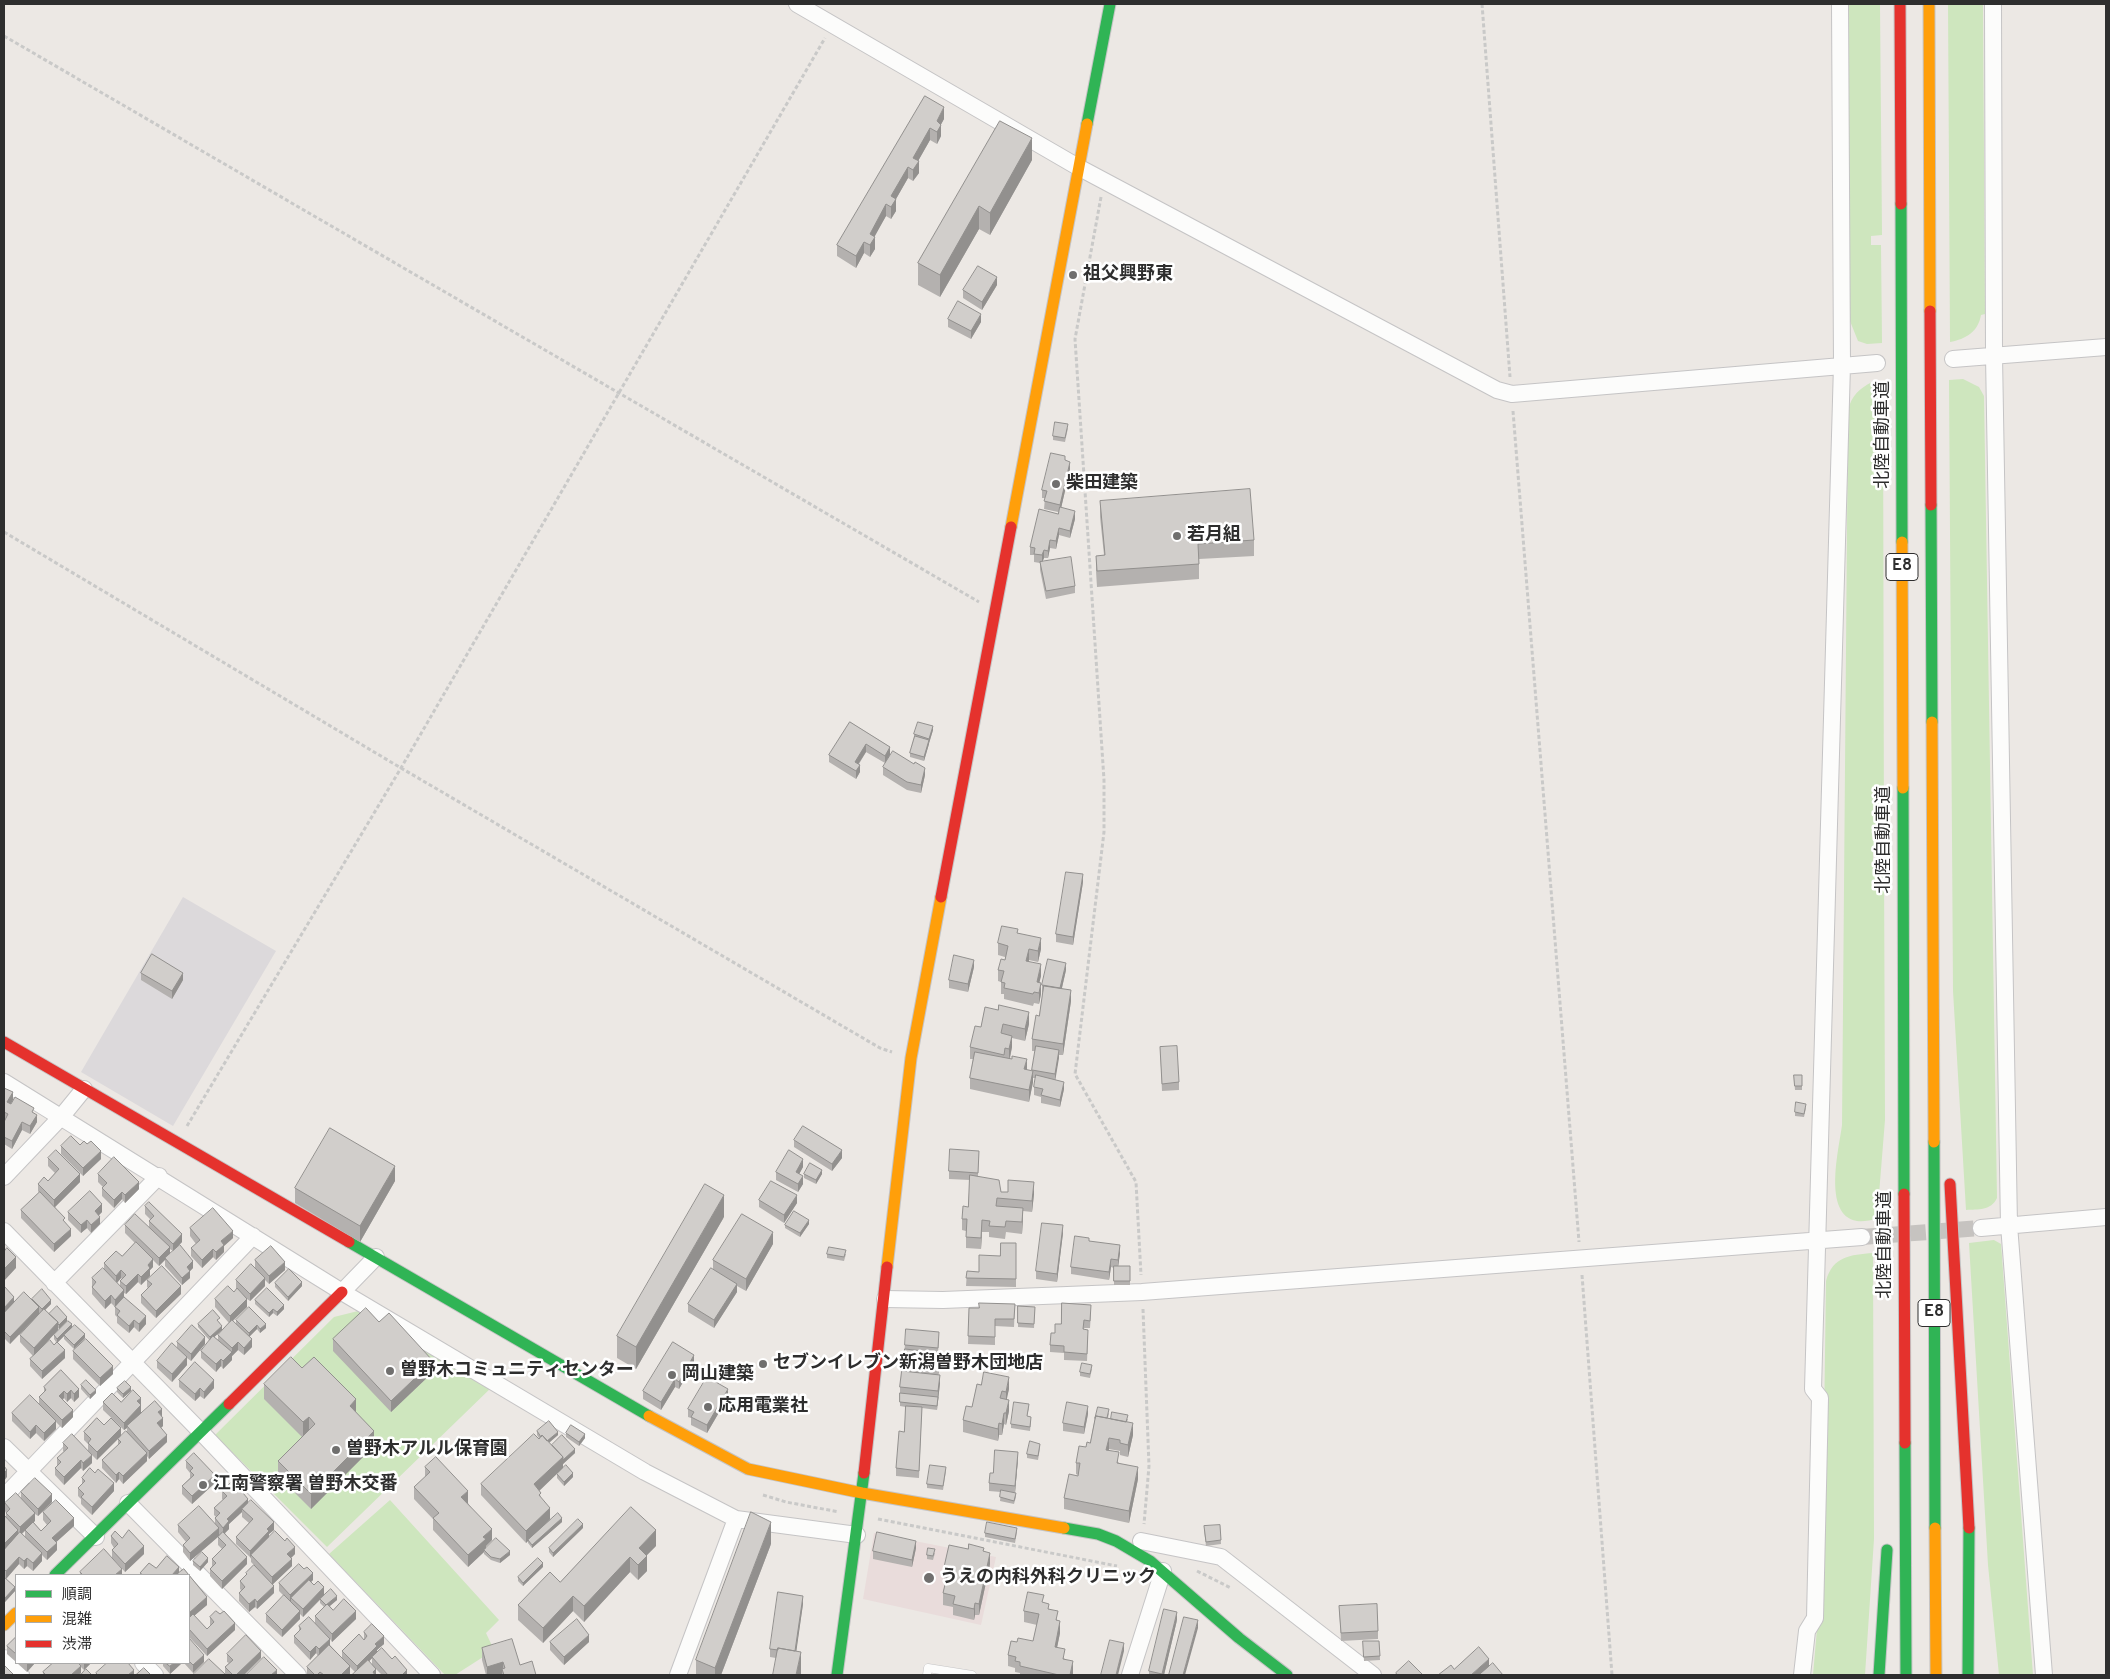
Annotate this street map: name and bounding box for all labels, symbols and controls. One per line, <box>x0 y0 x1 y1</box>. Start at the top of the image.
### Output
place label: 祖父興野東 <box>1083 264 1173 286</box>
marker: 祖父興野東 <box>1067 269 1079 281</box>
street label: 北陸自動車道 <box>1873 381 1895 489</box>
place label: 柴田建築 <box>1066 473 1138 495</box>
marker: 柴田建築 <box>1050 478 1062 490</box>
place label: 若月組 <box>1187 525 1241 547</box>
marker: 若月組 <box>1171 530 1183 542</box>
road number: E8 <box>1886 554 1918 580</box>
street label: 北陸自動車道 <box>1874 786 1896 894</box>
street label: 北陸自動車道 <box>1875 1191 1897 1299</box>
road number: E8 <box>1918 1300 1950 1326</box>
place label: セブンイレブン新潟曽野木団地店 <box>773 1353 1043 1375</box>
marker: セブンイレブン新潟曽野木団地店 <box>757 1358 769 1370</box>
place label: 曽野木コミュニティセンター <box>400 1360 634 1382</box>
place label: 岡山建築 <box>682 1364 754 1386</box>
marker: 曽野木コミュニティセンター <box>384 1365 396 1377</box>
marker: 岡山建築 <box>666 1369 678 1381</box>
place label: 応用電業社 <box>718 1396 808 1418</box>
marker: 応用電業社 <box>702 1401 714 1413</box>
place label: 曽野木アルル保育園 <box>346 1439 508 1461</box>
marker: 曽野木アルル保育園 <box>330 1444 342 1456</box>
place label: 江南警察署 曽野木交番 <box>213 1474 397 1496</box>
marker: 江南警察署 曽野木交番 <box>197 1479 209 1491</box>
place label: うえの内科外科クリニック <box>940 1567 1156 1589</box>
marker: うえの内科外科クリニック <box>922 1571 936 1585</box>
legend <box>15 1574 190 1664</box>
text: 順調 <box>62 1586 92 1605</box>
text: 混雑 <box>62 1611 92 1630</box>
text: 渋滞 <box>62 1636 92 1655</box>

